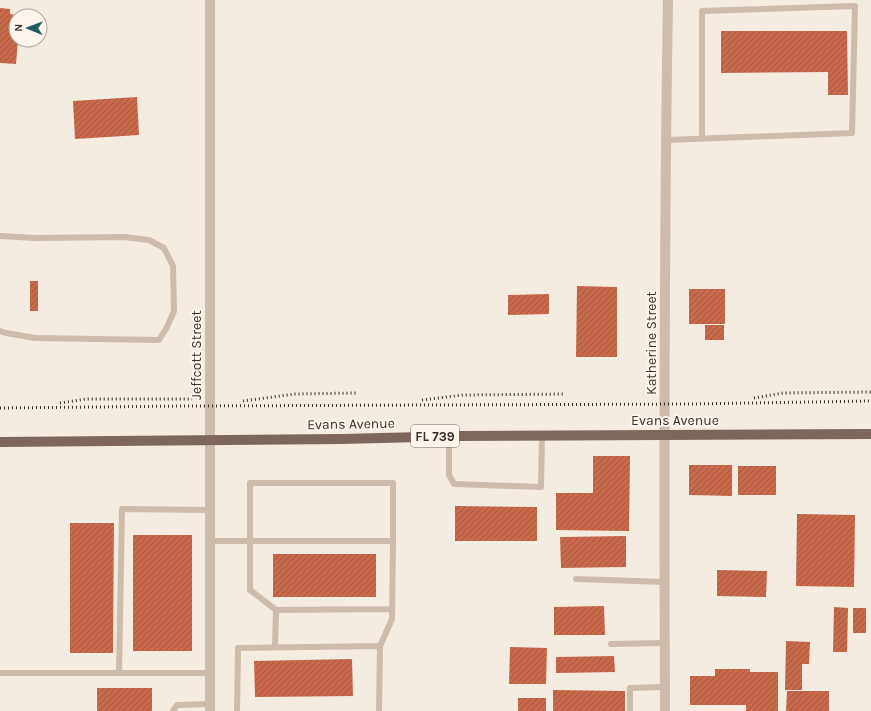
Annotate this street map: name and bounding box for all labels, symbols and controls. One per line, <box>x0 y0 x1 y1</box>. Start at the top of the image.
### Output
north arrow <box>8 8 48 48</box>
text: N <box>12 24 25 32</box>
street label: Katherine Street <box>643 291 660 395</box>
street label: Jeffcott Street <box>188 310 205 400</box>
street label: Evans Avenue <box>631 412 719 429</box>
street label: Evans Avenue <box>307 415 395 433</box>
road number: FL 739 <box>411 425 459 447</box>

